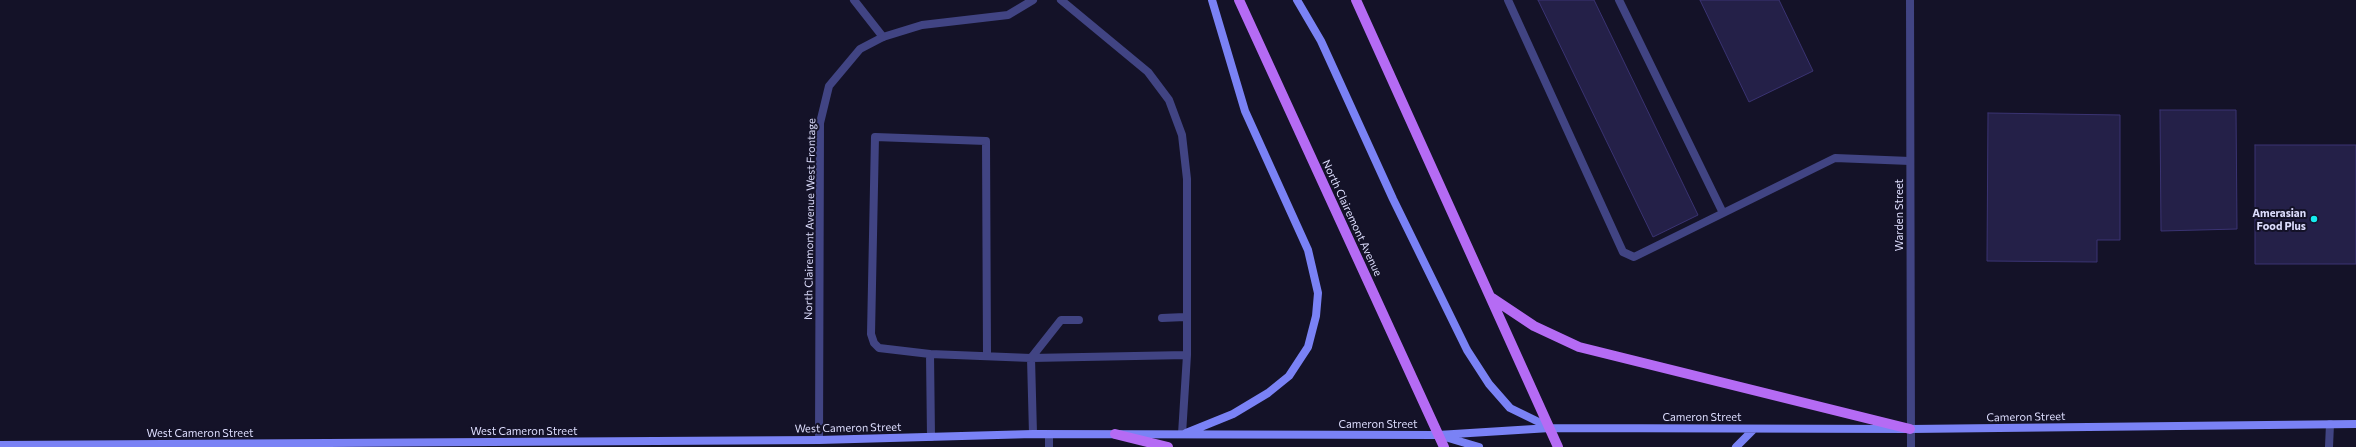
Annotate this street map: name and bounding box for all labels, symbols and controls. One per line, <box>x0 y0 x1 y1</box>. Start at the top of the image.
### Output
street label: North Clairemont Avenue West Frontage <box>802 118 818 320</box>
street label: North Clairemont Avenue <box>1319 158 1385 278</box>
street label: Warden Street <box>1892 179 1906 251</box>
place label: Amerasian Food Plus <box>2252 206 2306 232</box>
marker: Amerasian Food Plus <box>2309 214 2319 224</box>
street label: Cameron Street <box>1663 410 1741 424</box>
street label: Cameron Street <box>1986 410 2066 424</box>
street label: Cameron Street <box>1339 417 1417 431</box>
street label: West Cameron Street <box>794 420 902 436</box>
street label: West Cameron Street <box>471 424 577 438</box>
street label: West Cameron Street <box>147 426 253 440</box>

